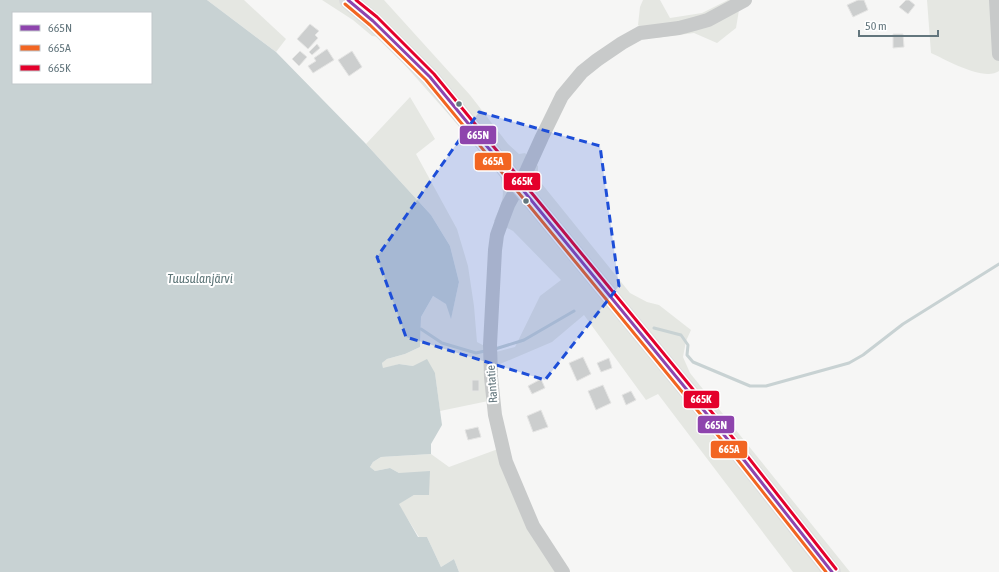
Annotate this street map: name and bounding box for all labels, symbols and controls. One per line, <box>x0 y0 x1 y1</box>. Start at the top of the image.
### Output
legend <box>12 12 152 84</box>
scale bar <box>859 12 938 38</box>
text: 50 m <box>865 19 887 33</box>
text: 665N <box>48 21 72 35</box>
text: 665A <box>48 41 71 55</box>
text: 665K <box>48 61 71 75</box>
unlabelled marker <box>454 99 464 109</box>
line badge: 665N <box>459 125 497 145</box>
text: 665N <box>467 129 489 141</box>
line badge: 665A <box>474 152 512 171</box>
text: 665A <box>483 155 504 167</box>
line badge: 665K <box>503 172 541 191</box>
text: 665K <box>512 175 533 187</box>
unlabelled marker <box>521 196 531 206</box>
water label: Tuusulanjärvi <box>167 271 233 286</box>
street label: Rantatie <box>484 365 500 403</box>
line badge: 665K <box>683 390 720 409</box>
text: 665K <box>691 393 712 405</box>
line badge: 665N <box>697 415 735 434</box>
text: 665N <box>705 419 727 431</box>
line badge: 665A <box>710 440 748 459</box>
text: 665A <box>719 443 740 455</box>

